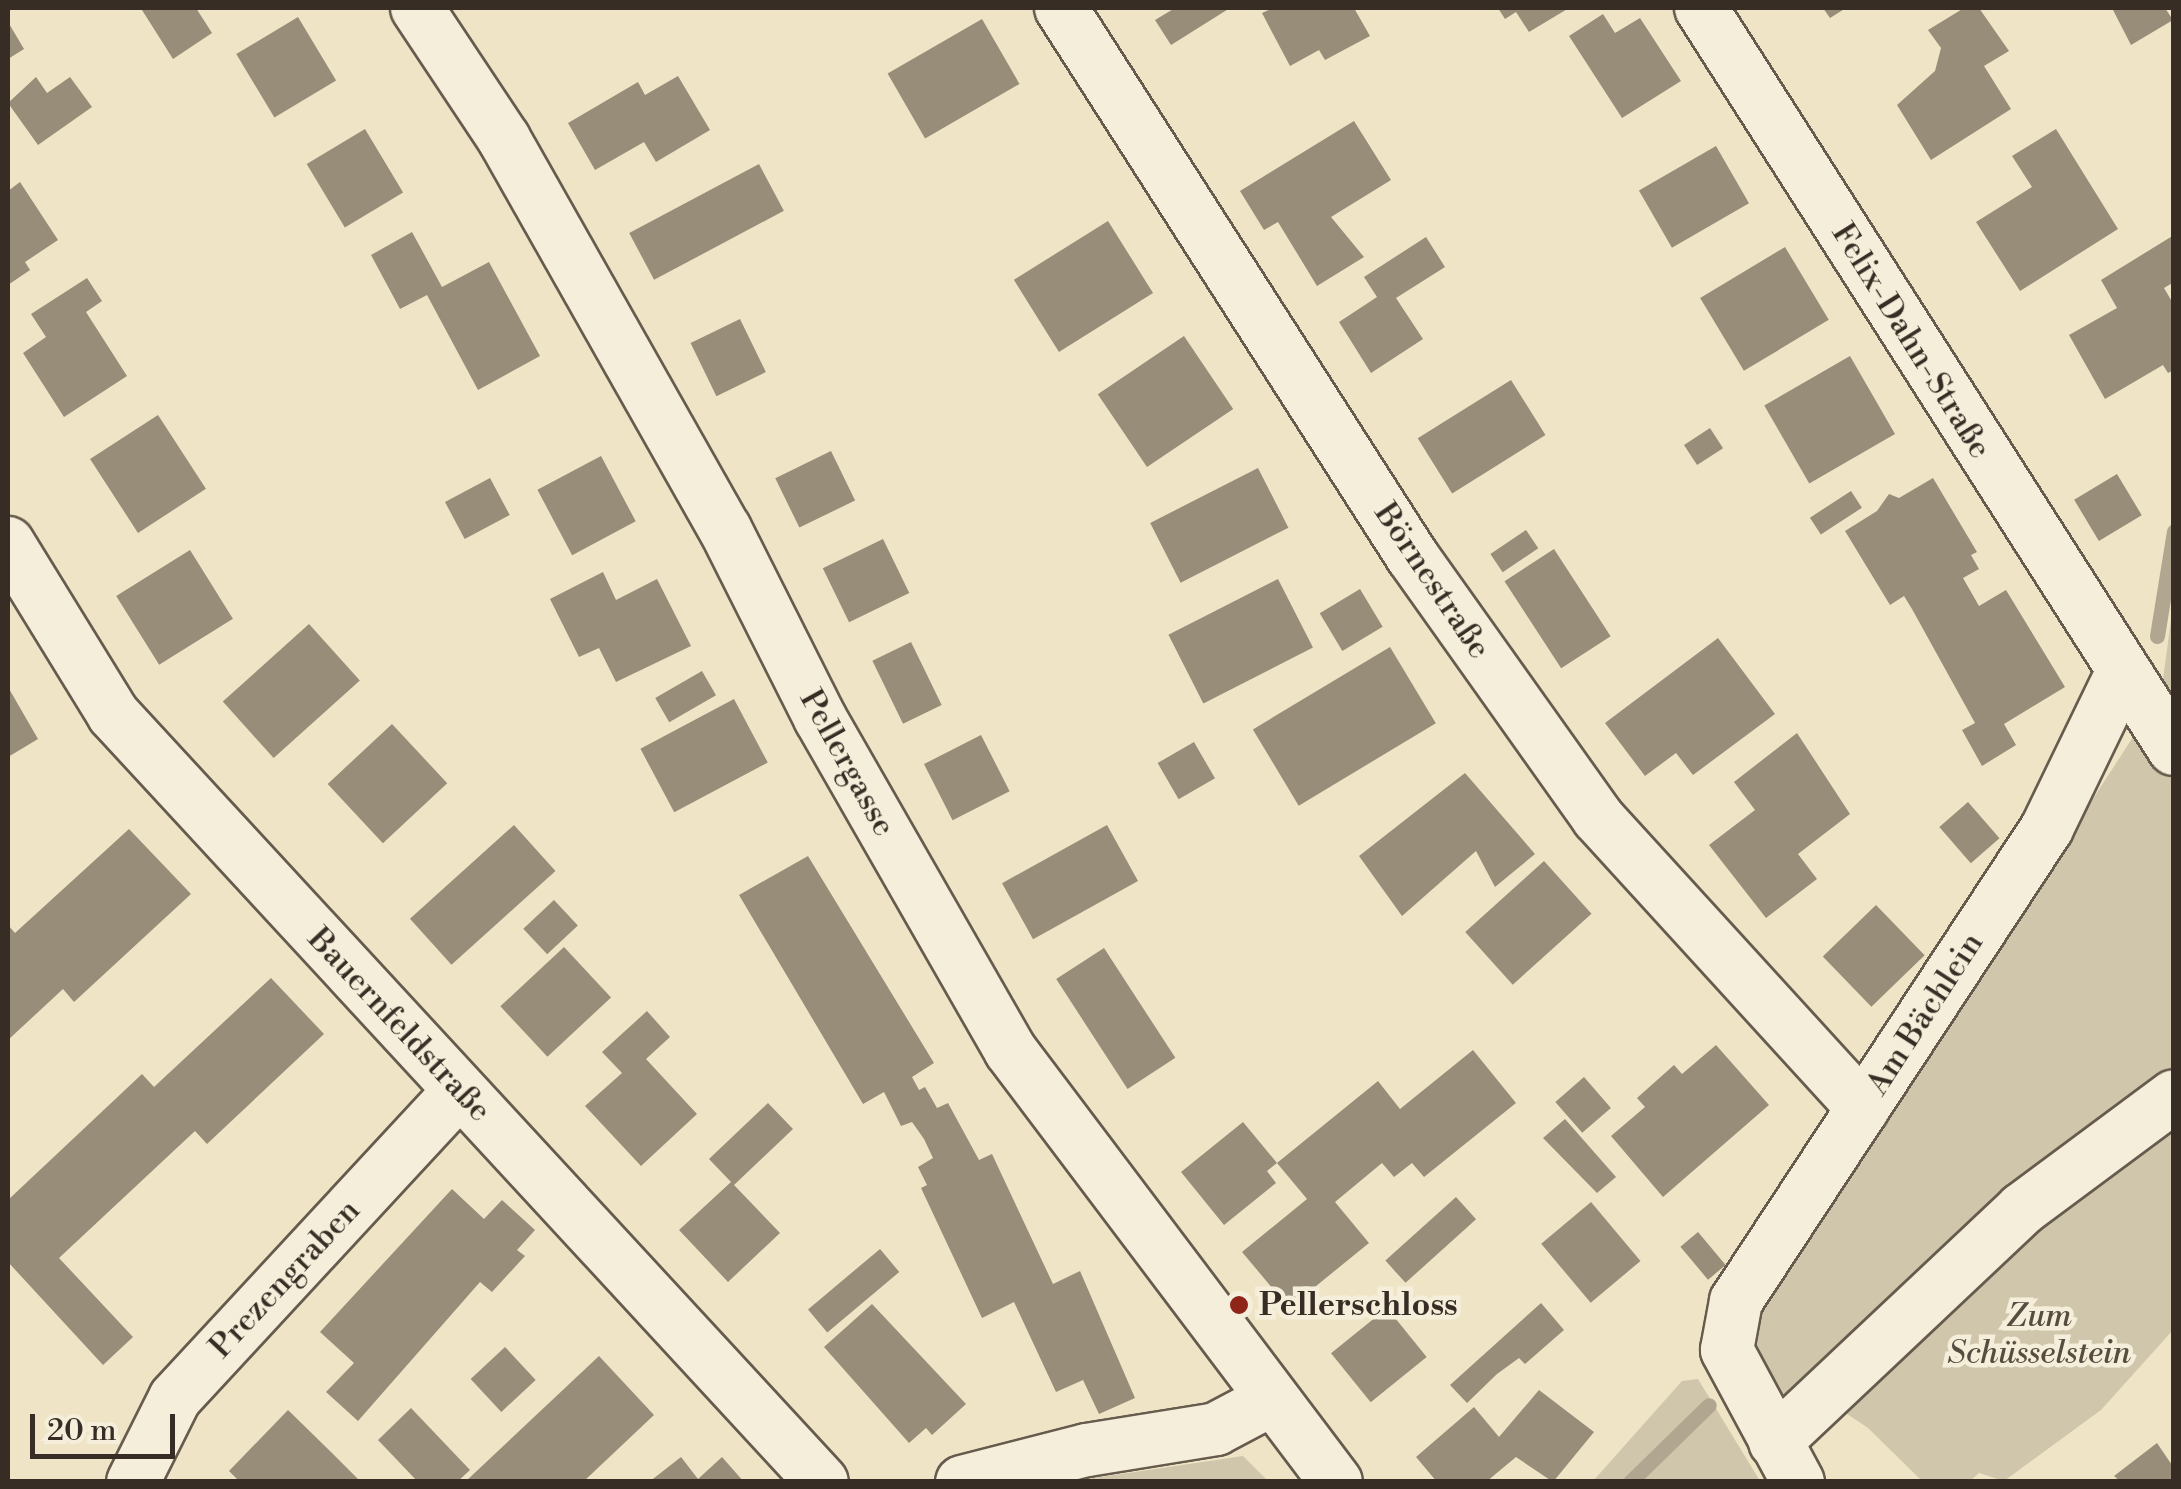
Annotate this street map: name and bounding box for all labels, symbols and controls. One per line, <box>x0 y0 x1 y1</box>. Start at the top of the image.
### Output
street label: Felix-Dahn-Straße <box>1823 216 1999 466</box>
street label: Börnestraße <box>1366 496 1498 666</box>
street label: Pellergasse <box>791 683 903 843</box>
street label: Bauernfeldstraße <box>299 920 499 1130</box>
street label: Am Bächlein <box>1858 926 1992 1102</box>
street label: Prezengraben <box>202 1192 368 1366</box>
place label: Pellerschloss <box>1259 1286 1458 1324</box>
marker: Pellerschloss <box>1228 1294 1250 1316</box>
park label: Zum Schüsselstein <box>1947 1298 2131 1373</box>
scale bar <box>35 1394 180 1456</box>
text: 20 m <box>47 1412 116 1450</box>

